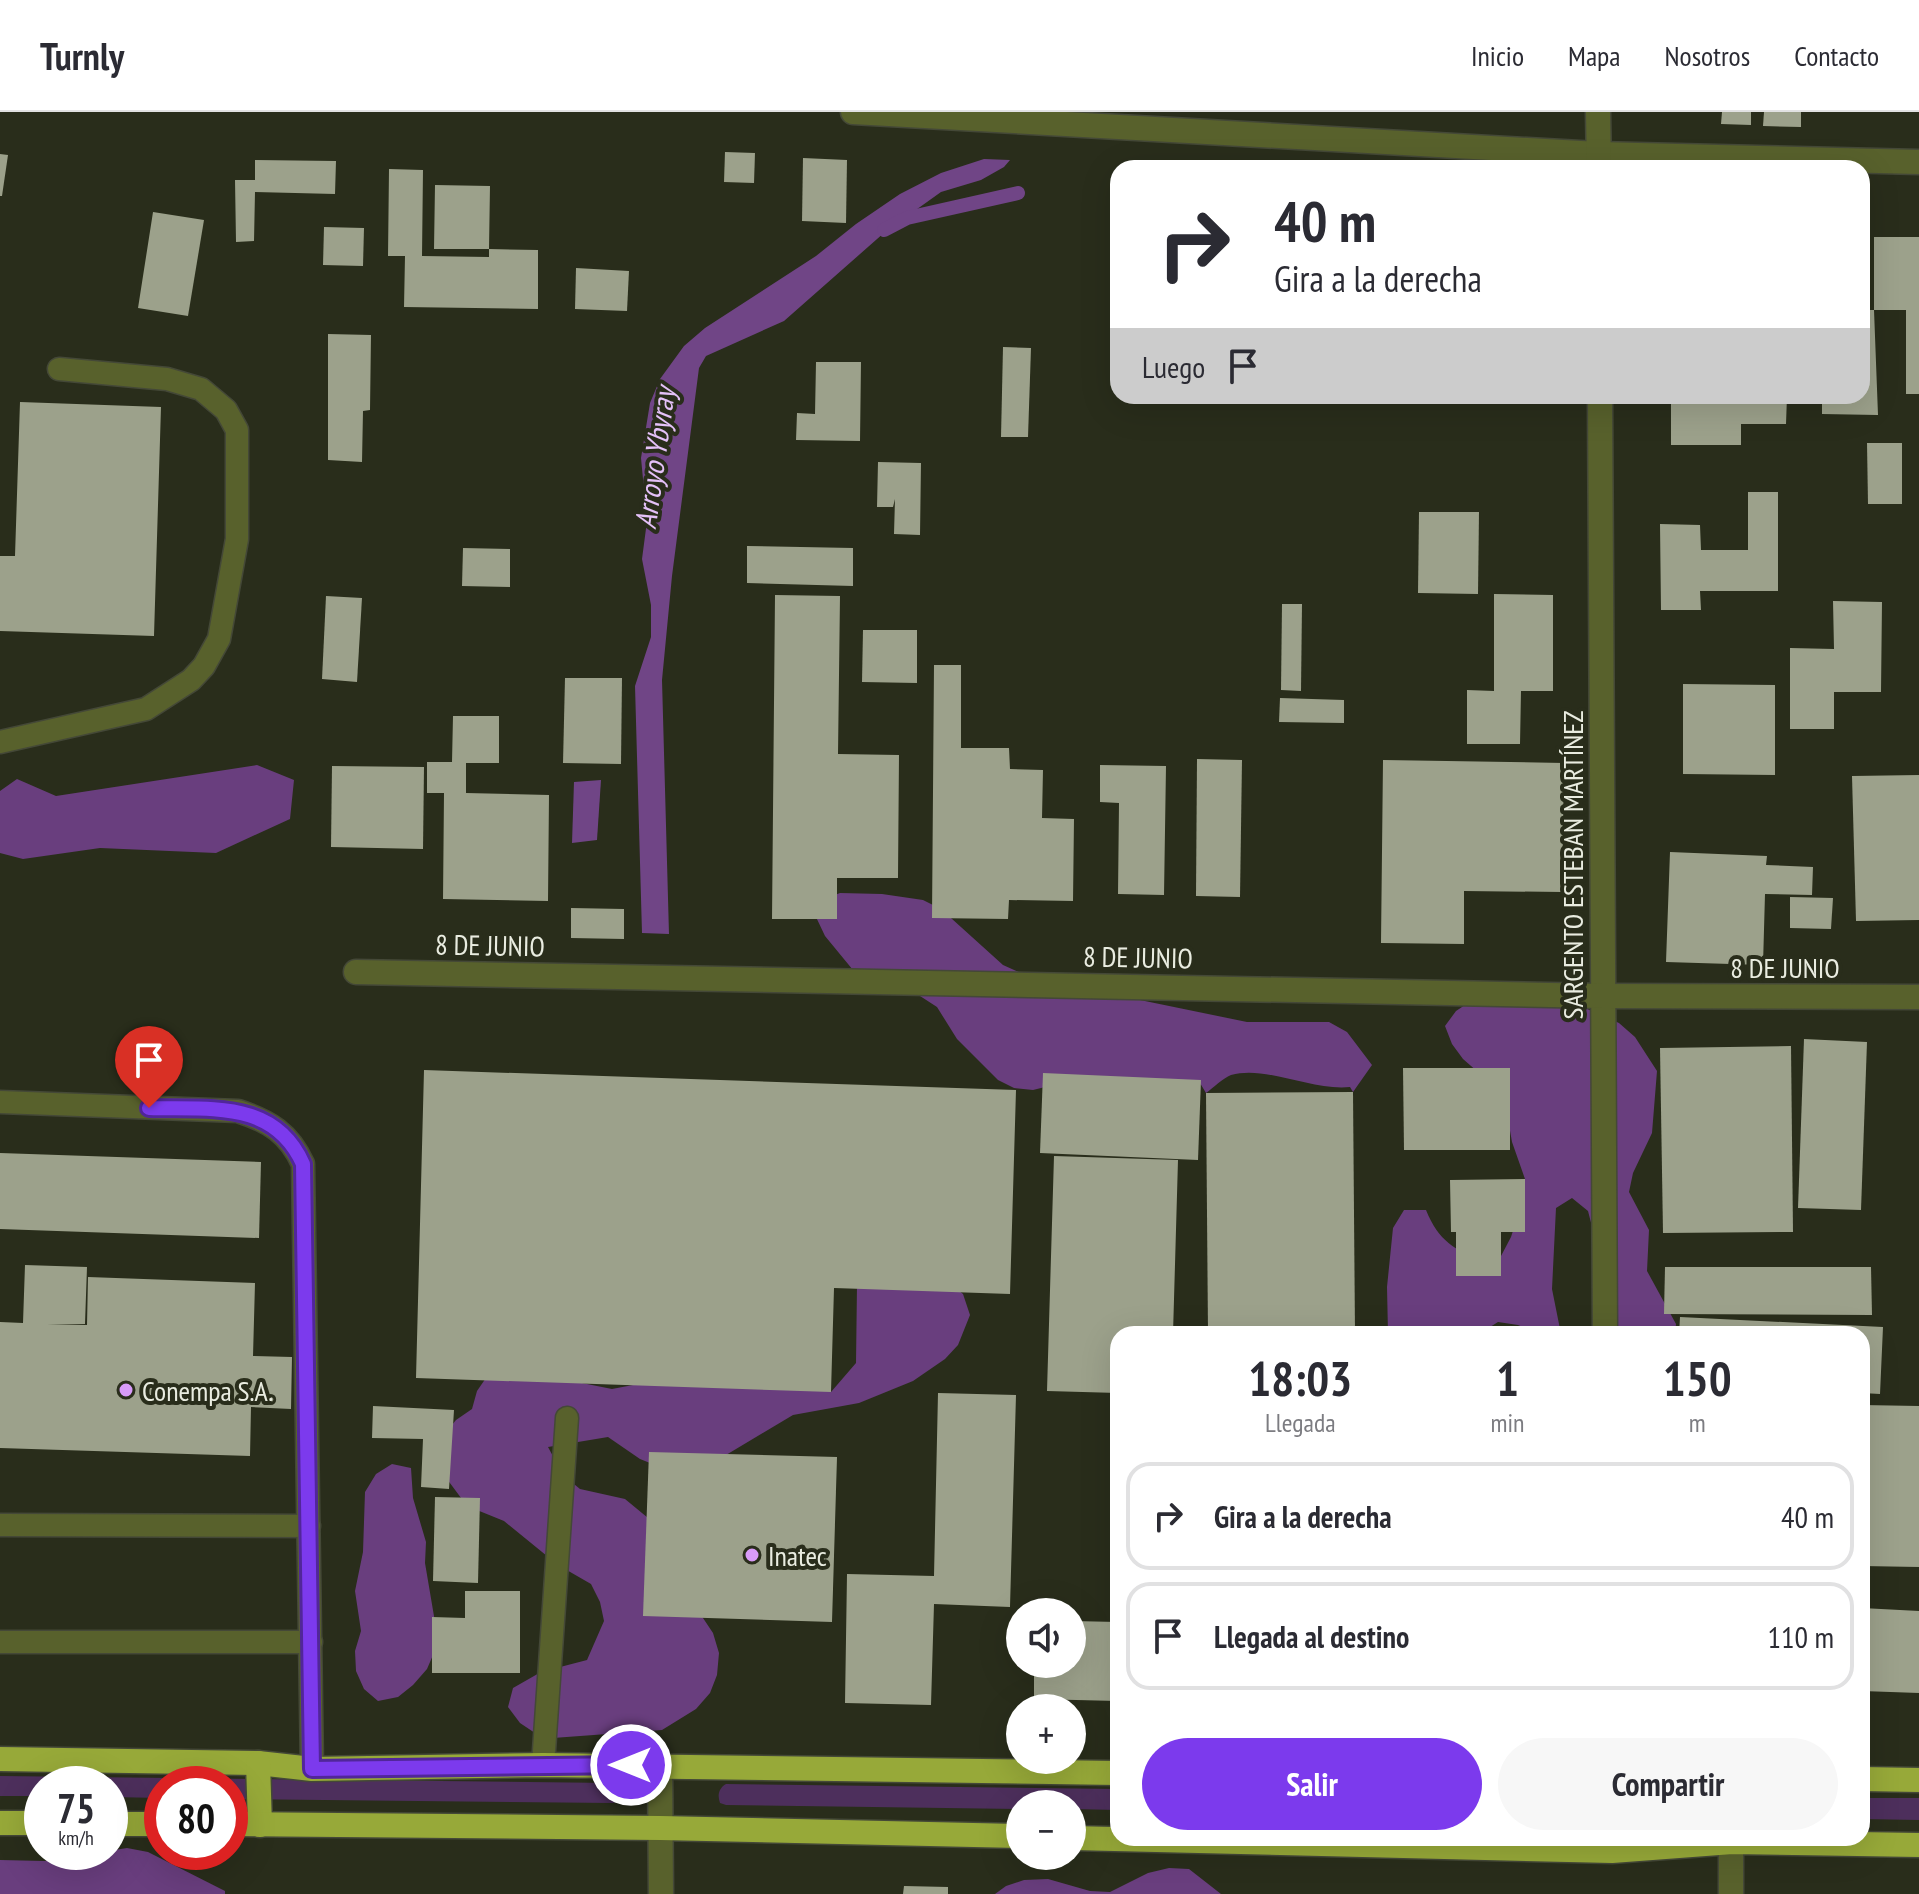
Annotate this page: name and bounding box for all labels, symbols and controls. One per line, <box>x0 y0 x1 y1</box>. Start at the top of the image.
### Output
text: Turnly <box>40 31 124 80</box>
text: Inicio <box>1471 37 1524 74</box>
text: Mapa <box>1568 37 1620 74</box>
text: Nosotros <box>1664 37 1750 74</box>
text: Contacto <box>1794 37 1879 74</box>
text: 40 m <box>1274 185 1376 257</box>
icon: right <box>1142 192 1246 296</box>
text: Gira a la derecha <box>1274 255 1482 302</box>
icon: arrive <box>1221 344 1265 388</box>
text: Luego <box>1142 347 1205 386</box>
water label: Arroyo Ybyray <box>625 381 684 531</box>
street label: SARGENTO ESTEBAN MARTÍNEZ <box>1554 710 1591 1020</box>
street label: 8 DE JUNIO <box>435 926 545 964</box>
street label: 8 DE JUNIO <box>1083 938 1193 976</box>
street label: 8 DE JUNIO <box>1730 949 1840 986</box>
pin <box>115 1026 183 1108</box>
icon: arrive <box>127 1038 171 1082</box>
text: 18:03 <box>1248 1347 1352 1409</box>
text: 1 <box>1496 1347 1519 1409</box>
text: 150 <box>1663 1347 1732 1409</box>
place label: Conempa S.A. <box>142 1372 273 1409</box>
marker: Conempa S.A. <box>117 1381 135 1399</box>
text: Llegada <box>1265 1406 1336 1439</box>
text: min <box>1490 1406 1524 1439</box>
text: m <box>1689 1406 1706 1439</box>
icon: right <box>1146 1494 1190 1538</box>
text: Gira a la derecha <box>1214 1497 1392 1536</box>
text: 40 m <box>1781 1497 1834 1536</box>
place label: Inatec <box>768 1537 827 1574</box>
marker: Inatec <box>743 1546 761 1564</box>
map controls <box>1006 1598 1086 1870</box>
button: sound <box>1006 1598 1086 1678</box>
icon: arrive <box>1146 1614 1190 1658</box>
text: Llegada al destino <box>1214 1617 1409 1656</box>
text: 110 m <box>1768 1617 1834 1656</box>
button: + <box>1006 1694 1086 1774</box>
position arrow <box>589 1723 673 1807</box>
button: Salir <box>1142 1738 1482 1830</box>
button: Compartir <box>1498 1738 1838 1830</box>
speed limit sign: 80 <box>144 1766 248 1870</box>
text: 75 <box>57 1782 95 1834</box>
button: − <box>1006 1790 1086 1870</box>
text: km/h <box>58 1825 94 1851</box>

